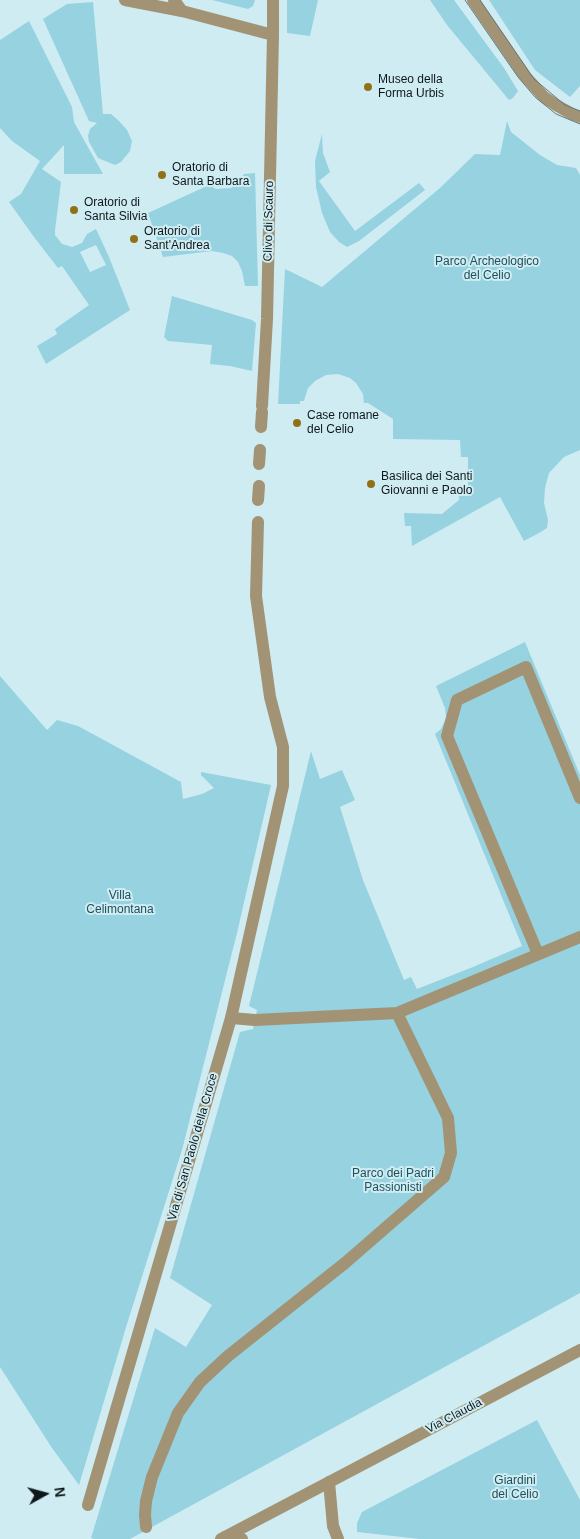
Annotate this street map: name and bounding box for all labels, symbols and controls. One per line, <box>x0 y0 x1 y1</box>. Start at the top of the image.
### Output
place label: Museo della Forma Urbis <box>378 73 444 101</box>
marker: Museo della Forma Urbis <box>362 81 374 93</box>
place label: Oratorio di Santa Barbara <box>172 161 249 189</box>
marker: Oratorio di Santa Barbara <box>156 169 168 181</box>
street label: Clivo di Scauro <box>261 181 277 261</box>
place label: Oratorio di Santa Silvia <box>84 196 147 224</box>
marker: Oratorio di Santa Silvia <box>68 204 80 216</box>
place label: Oratorio di Sant'Andrea <box>144 225 210 253</box>
marker: Oratorio di Sant'Andrea <box>128 233 140 245</box>
park label: Parco Archeologico del Celio <box>435 255 539 283</box>
place label: Case romane del Celio <box>307 409 379 437</box>
marker: Case romane del Celio <box>291 417 303 429</box>
place label: Basilica dei Santi Giovanni e Paolo <box>381 470 472 498</box>
marker: Basilica dei Santi Giovanni e Paolo <box>365 478 377 490</box>
park label: Villa Celimontana <box>86 889 154 917</box>
street label: Via di San Paolo della Croce <box>165 1072 221 1222</box>
park label: Parco dei Padri Passionisti <box>352 1167 434 1195</box>
street label: Via Claudia <box>424 1395 484 1437</box>
north arrow <box>20 1469 70 1519</box>
park label: Giardini del Celio <box>492 1474 538 1502</box>
text: N <box>51 1486 68 1498</box>

